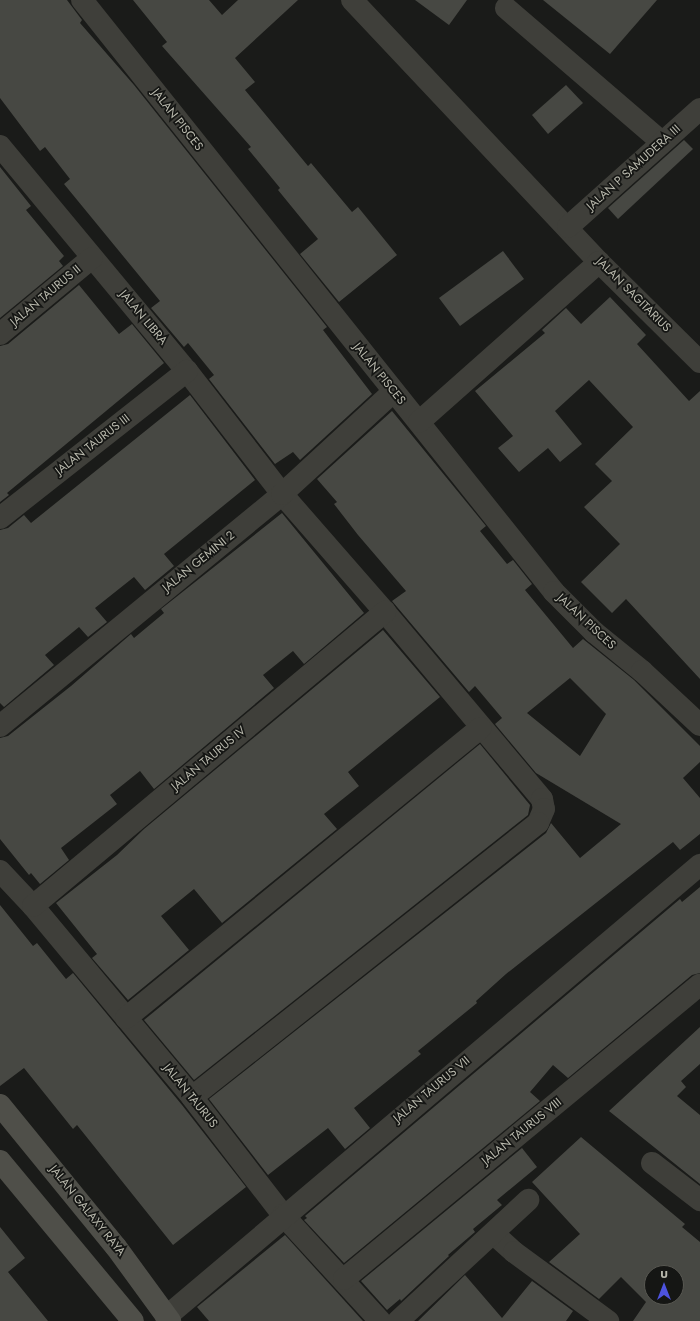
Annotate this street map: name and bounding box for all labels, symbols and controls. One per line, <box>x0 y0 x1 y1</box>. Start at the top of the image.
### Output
street label: JALAN PISCES <box>148 86 206 154</box>
street label: JALAN P SAMUDERA III <box>584 122 684 214</box>
street label: JALAN SAGITARIUS <box>593 255 673 335</box>
street label: JALAN TAURUS II <box>8 262 84 330</box>
street label: JALAN LIBRA <box>116 288 170 348</box>
street label: JALAN PISCES <box>350 340 408 408</box>
street label: JALAN TAURUS III <box>53 411 133 479</box>
street label: JALAN GEMINI 2 <box>160 529 238 595</box>
street label: JALAN PISCES <box>554 591 618 653</box>
street label: JALAN TAURUS IV <box>169 724 249 794</box>
street label: JALAN TAURUS VII <box>391 1054 473 1126</box>
street label: JALAN TAURUS <box>160 1061 220 1131</box>
street label: JALAN TAURUS VIII <box>479 1095 565 1169</box>
street label: JALAN GALAXY RAYA <box>46 1163 128 1259</box>
north arrow <box>644 1265 684 1305</box>
text: U <box>660 1266 668 1282</box>

